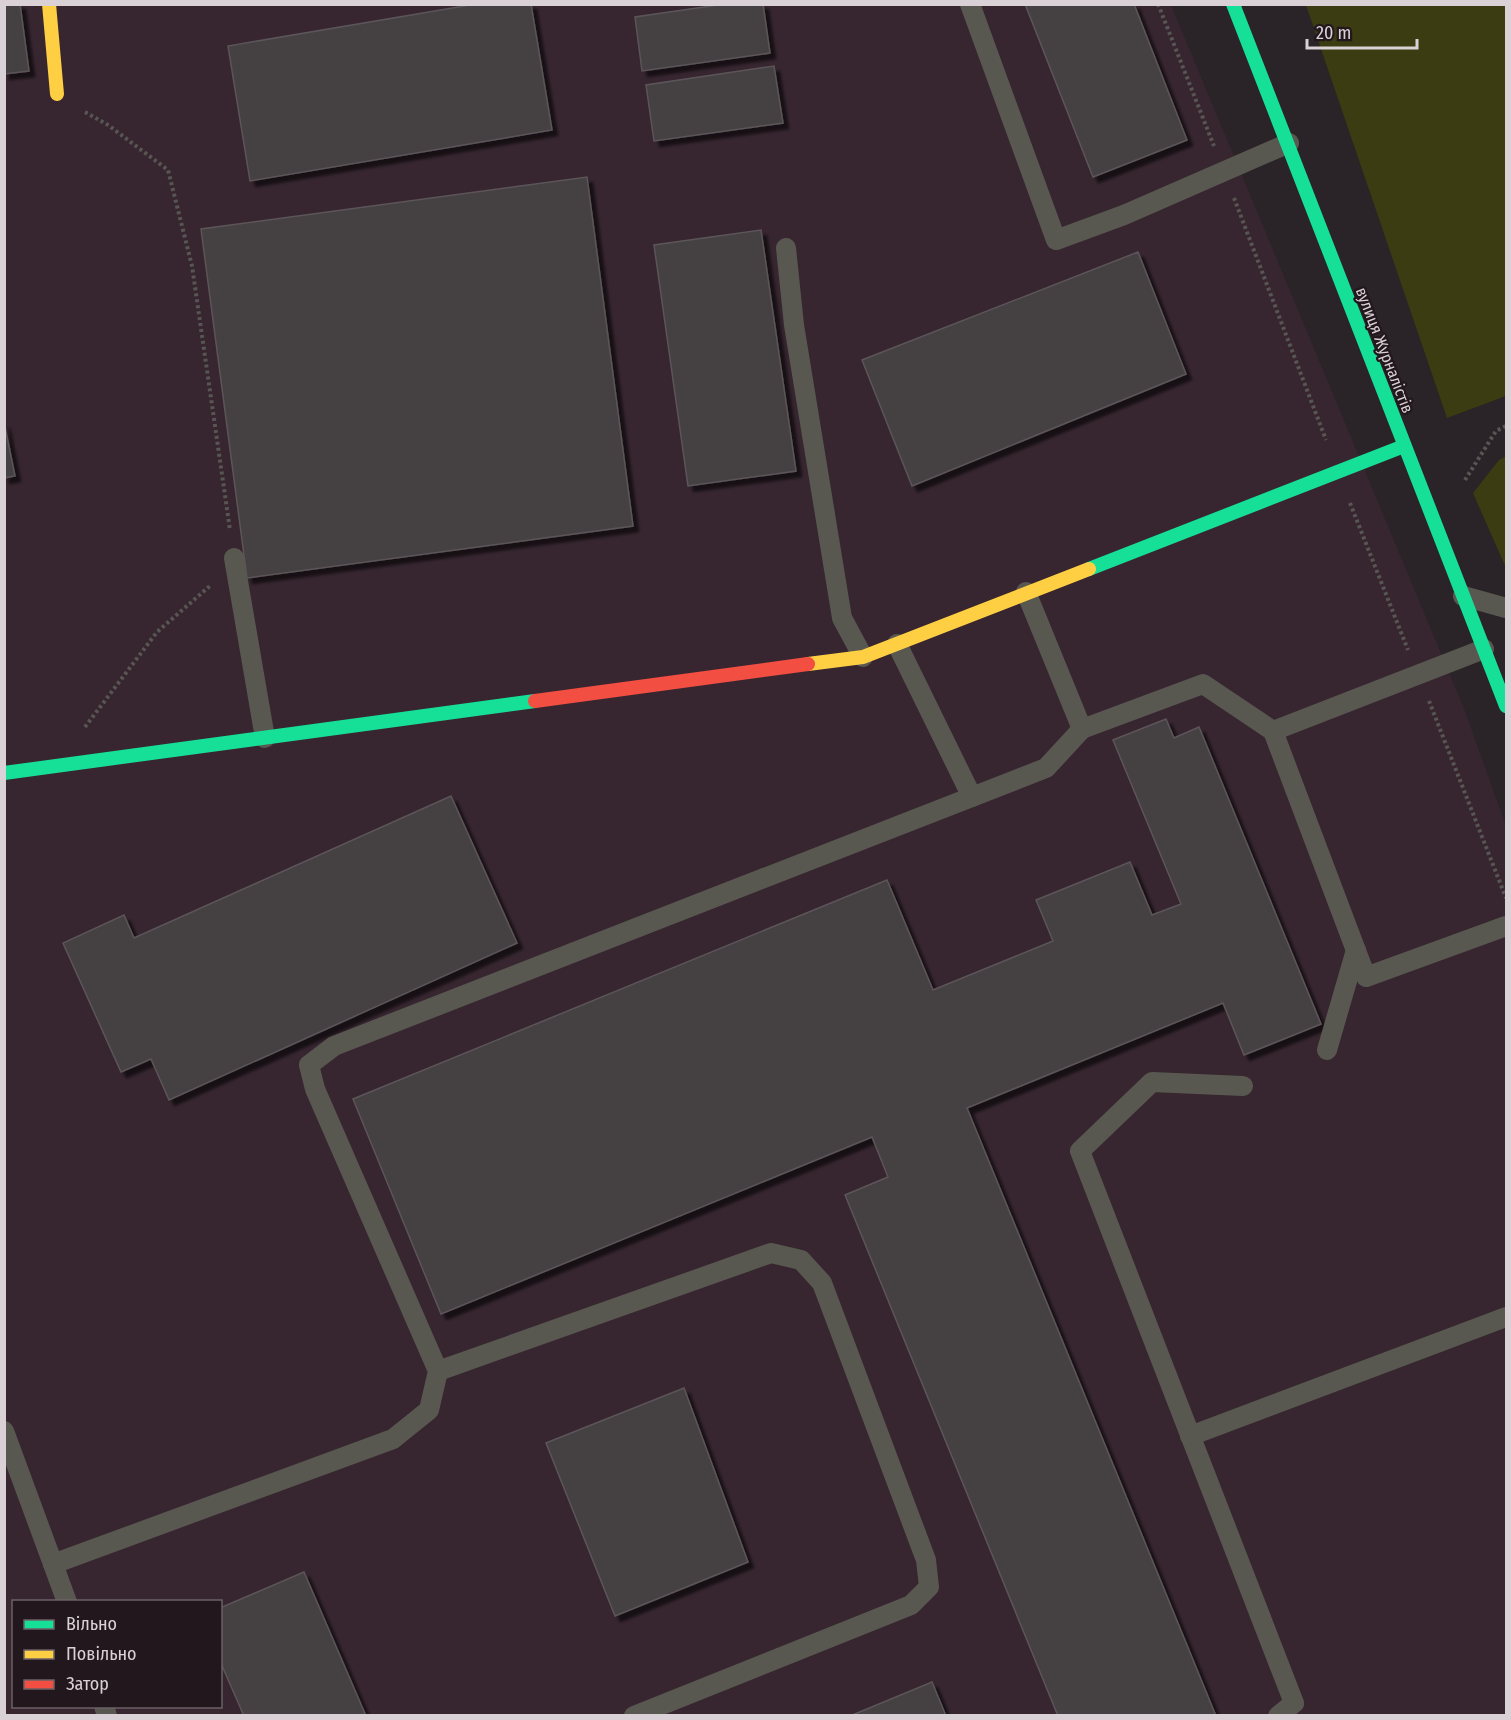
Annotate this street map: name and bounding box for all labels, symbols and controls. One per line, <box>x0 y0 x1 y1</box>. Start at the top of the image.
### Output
scale bar <box>1307 12 1416 50</box>
text: 20 m <box>1316 22 1351 44</box>
street label: вулиця Журналістів <box>1352 285 1417 416</box>
legend <box>12 1600 222 1708</box>
text: Вільно <box>66 1613 117 1635</box>
text: Повільно <box>66 1643 137 1665</box>
text: Затор <box>66 1673 109 1695</box>

